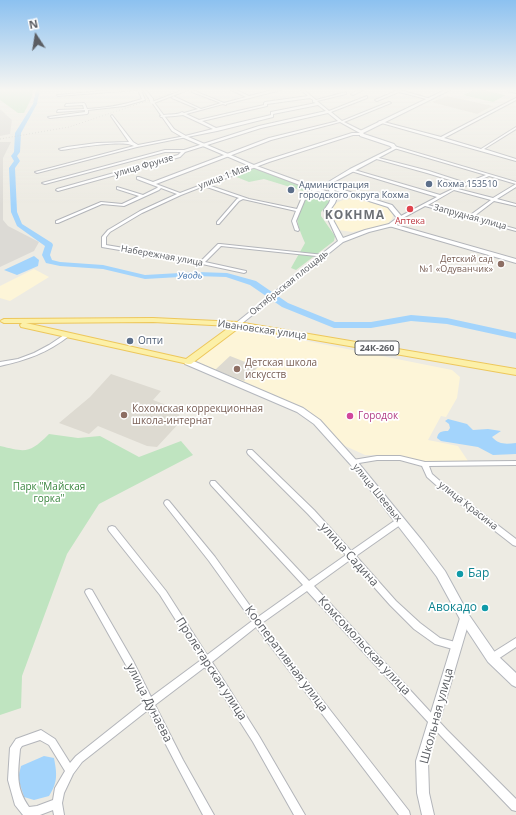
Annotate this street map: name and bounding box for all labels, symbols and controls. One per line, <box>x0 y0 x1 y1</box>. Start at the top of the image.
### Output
north arrow <box>16 16 56 56</box>
text: N <box>27 16 39 32</box>
street label: улица Фрунзе <box>113 152 175 180</box>
street label: улица 1 Мая <box>197 162 251 192</box>
marker: Кохма 153510 <box>424 179 434 189</box>
place label: Кохма 153510 <box>437 179 497 189</box>
place label: Администрация городского округа Кохма <box>299 180 409 201</box>
marker: Администрация городского округа Кохма <box>286 185 296 195</box>
street label: Запрудная улица <box>432 202 508 232</box>
marker: Аптека <box>405 204 415 214</box>
district label: KOKHMA <box>325 209 385 223</box>
place label: Аптека <box>395 216 425 226</box>
street label: Набережная улица <box>120 243 204 269</box>
street label: Октябрьская площадь <box>248 248 330 318</box>
place label: Детский сад №1 «Одуванчик» <box>419 254 493 275</box>
marker: Детский сад №1 «Одуванчик» <box>496 259 506 269</box>
water label: Уводь <box>178 270 202 282</box>
street label: Ивановская улица <box>217 318 307 342</box>
place label: Опти <box>138 335 163 347</box>
marker: Опти <box>125 336 135 346</box>
road number: 24К-260 <box>355 341 399 355</box>
place label: Детская школа искусств <box>245 357 317 380</box>
marker: Детская школа искусств <box>232 364 242 374</box>
place label: Кохомская коррекционная школа-интернат <box>132 403 263 426</box>
marker: Кохомская коррекционная школа-интернат <box>119 410 129 420</box>
place label: Городок <box>358 410 398 422</box>
marker: Городок <box>345 411 355 421</box>
street label: улица Шеевых <box>350 461 404 525</box>
street label: улица Красина <box>436 479 500 533</box>
park label: Парк "Майская горка" <box>13 481 85 504</box>
street label: улица Садина <box>317 520 381 590</box>
place label: Бар <box>468 567 489 581</box>
marker: Бар <box>455 569 465 579</box>
street label: Комсомольская улица <box>315 594 413 698</box>
place label: Авокадо <box>428 601 477 615</box>
street label: Кооперативная улица <box>241 603 331 715</box>
marker: Авокадо <box>480 603 490 613</box>
street label: Пролетарская улица <box>172 615 250 723</box>
street label: улица Дунаева <box>123 661 175 745</box>
street label: Школьная улица <box>417 667 457 765</box>

